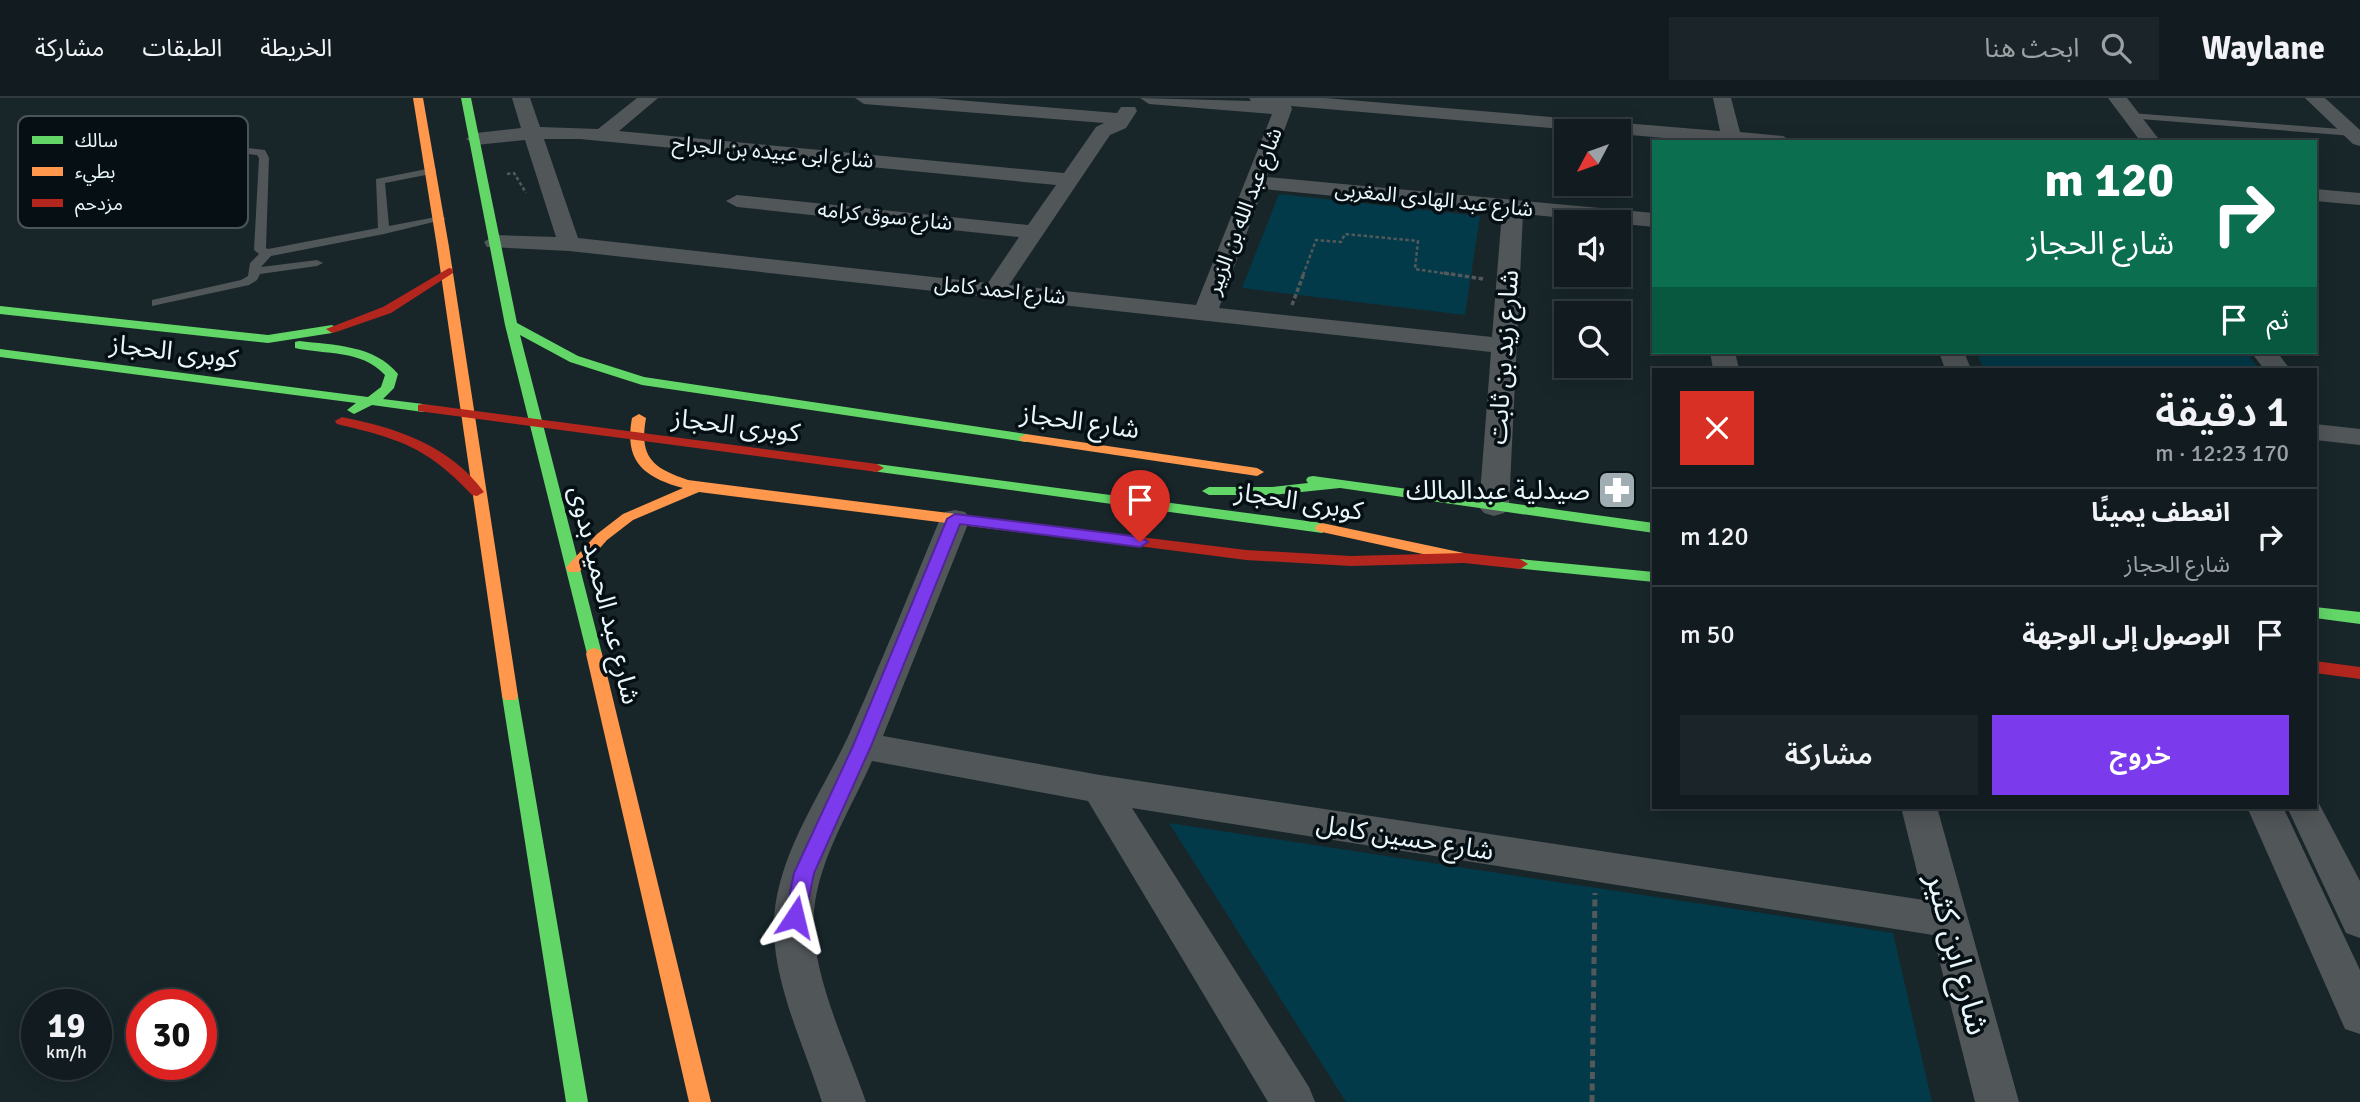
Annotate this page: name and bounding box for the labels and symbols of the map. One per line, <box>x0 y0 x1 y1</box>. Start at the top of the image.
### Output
legend <box>18 116 248 228</box>
north arrow <box>1554 119 1631 196</box>
street label: شارع عبد الله بن الزبير <box>1200 124 1290 300</box>
text: سالك <box>75 129 118 153</box>
street label: شارع ابى عبيده بن الجراح <box>671 130 875 176</box>
text: بطيء <box>75 160 115 186</box>
street label: شارع عبد الهادى المغربى <box>1333 176 1534 224</box>
text: مزدحم <box>75 192 123 218</box>
street label: شارع سوق كرامه <box>816 196 954 238</box>
street label: شارع زيد بن ثابت <box>1482 269 1528 446</box>
street label: شارع احمد كامل <box>933 270 1067 312</box>
street label: كوبرى الحجاز <box>107 328 240 376</box>
street label: شارع الحجاز <box>1017 398 1141 448</box>
street label: كوبرى الحجاز <box>669 402 802 450</box>
pharmacy icon: صيدلية عبدالمالك <box>1596 469 1638 511</box>
pin <box>1110 470 1170 542</box>
place label: صيدلية عبدالمالك <box>1406 475 1590 507</box>
street label: كوبرى الحجاز <box>1232 476 1365 528</box>
street label: شارع عبد الحميد بدوى <box>559 483 647 708</box>
street label: شارع حسين كامل <box>1314 808 1496 870</box>
street label: شارع ابن كثير <box>1913 868 1998 1040</box>
position arrow <box>758 880 832 954</box>
speed limit sign: 30 <box>126 989 217 1080</box>

